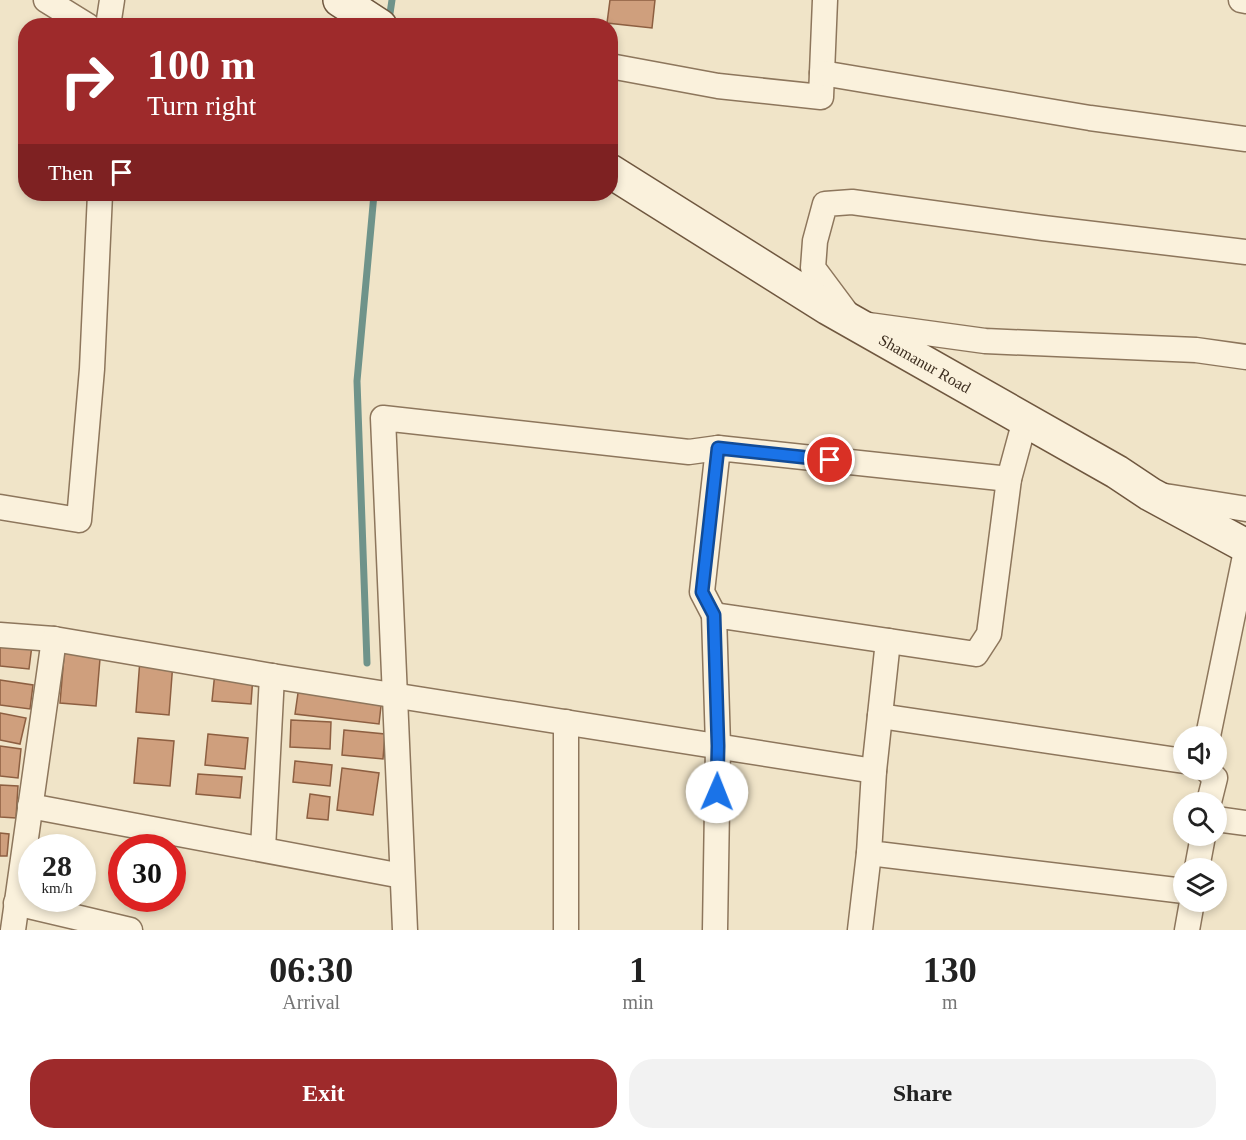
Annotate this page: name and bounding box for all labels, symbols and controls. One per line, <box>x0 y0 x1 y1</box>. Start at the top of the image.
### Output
icon: right <box>48 42 126 120</box>
text: 100 m <box>147 42 256 88</box>
text: Turn right <box>147 91 256 121</box>
icon: arrive <box>105 156 138 189</box>
text: Then <box>48 160 93 185</box>
street label: Shamanur Road <box>876 331 974 396</box>
pin <box>804 434 855 485</box>
icon: arrive <box>813 443 846 476</box>
map controls <box>1173 726 1227 912</box>
button: sound <box>1173 726 1227 780</box>
position arrow <box>685 760 749 824</box>
button: search <box>1173 792 1227 846</box>
speed limit sign: 30 <box>108 834 186 912</box>
text: 28 <box>42 849 72 882</box>
button: layers <box>1173 858 1227 912</box>
text: km/h <box>42 880 72 896</box>
text: 06:30 <box>269 950 353 990</box>
text: 1 <box>629 950 647 990</box>
text: 130 <box>923 950 977 990</box>
text: Arrival <box>282 991 340 1013</box>
text: min <box>622 991 654 1013</box>
text: m <box>942 991 958 1013</box>
button: Exit <box>30 1059 617 1128</box>
button: Share <box>629 1059 1216 1128</box>

